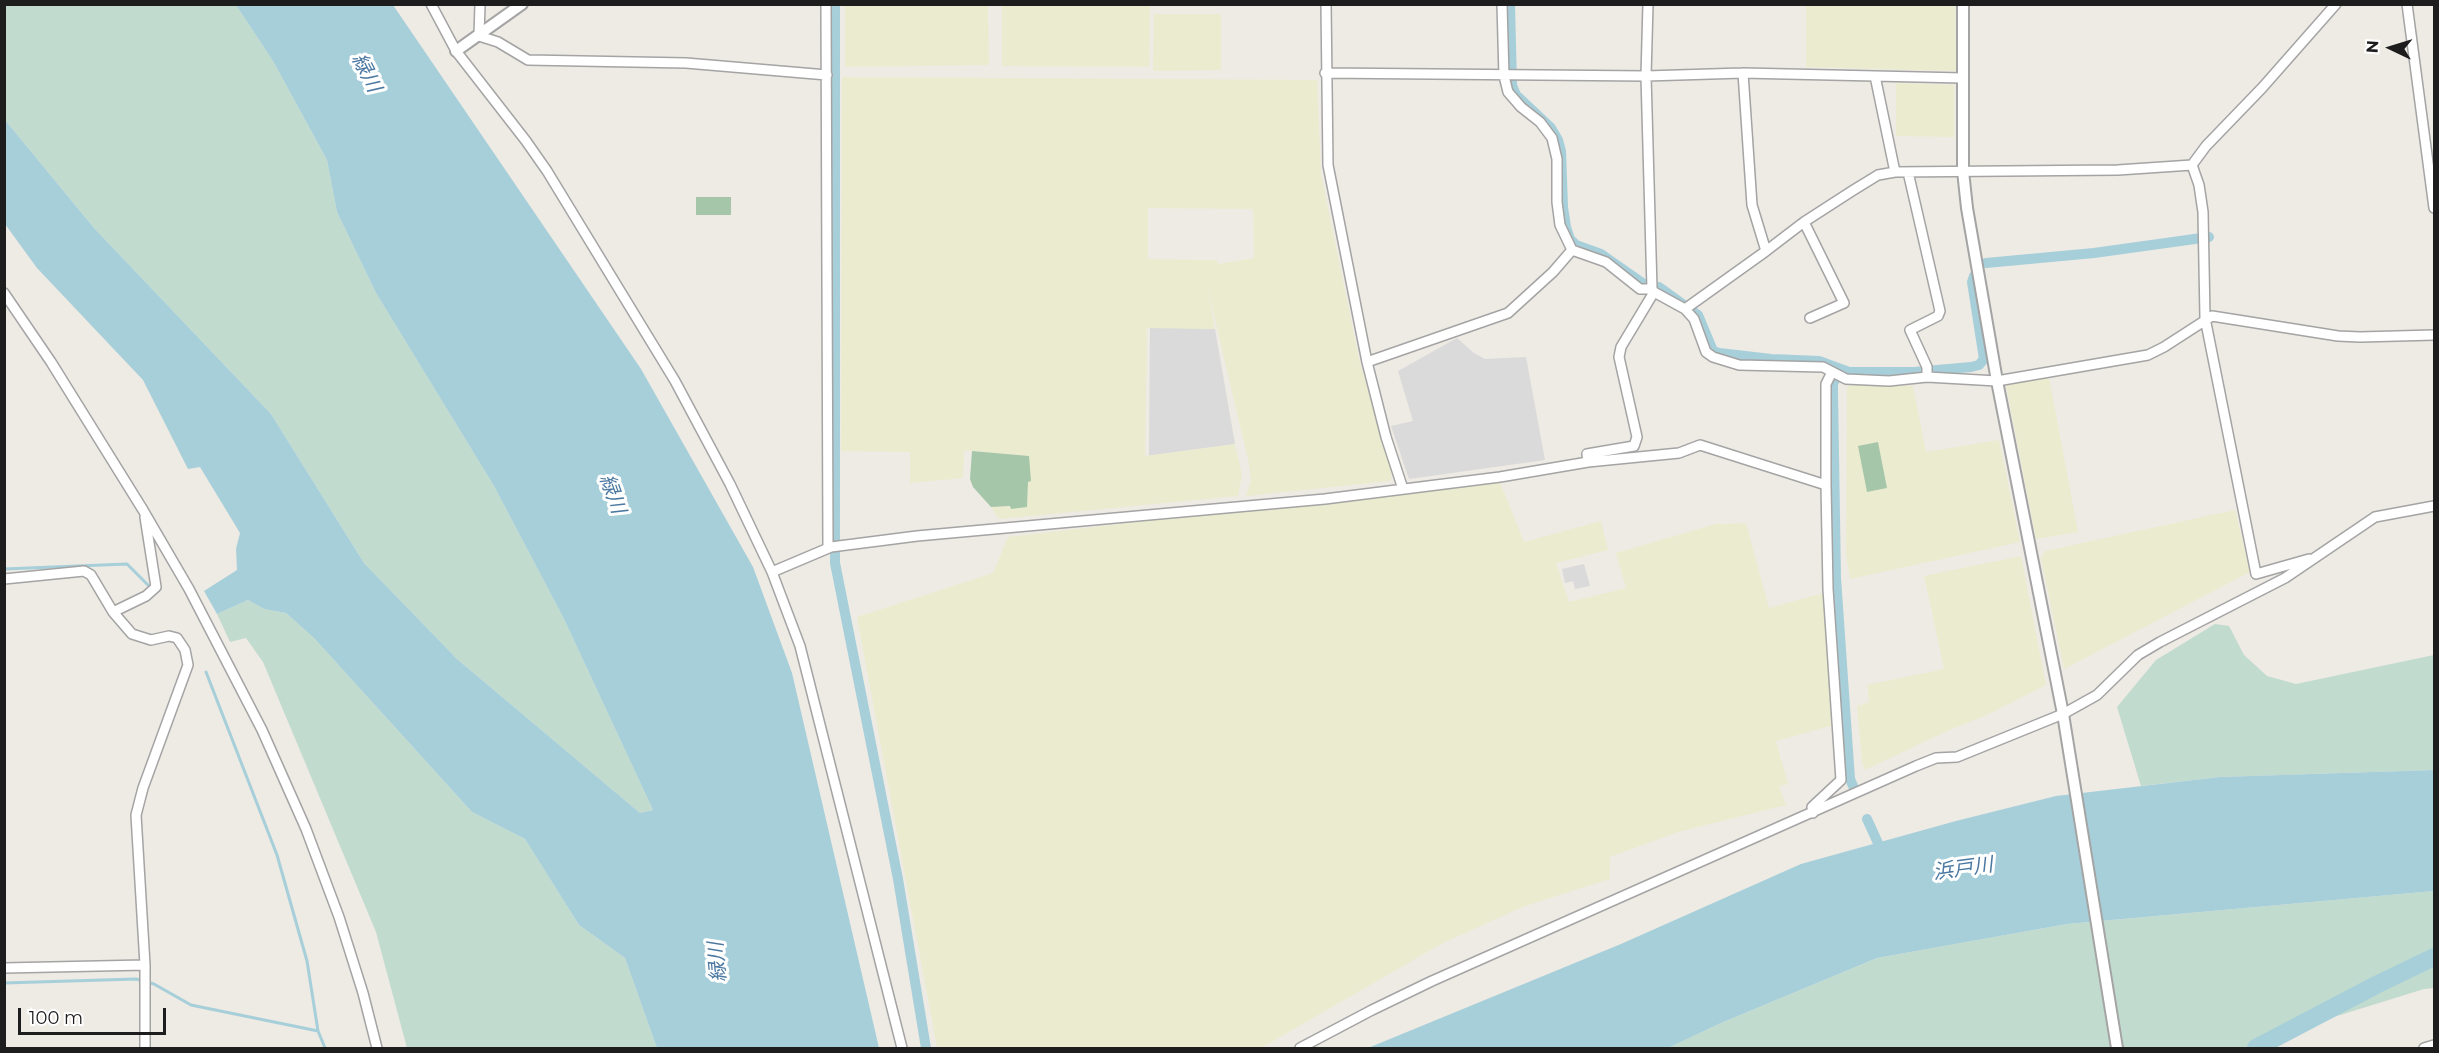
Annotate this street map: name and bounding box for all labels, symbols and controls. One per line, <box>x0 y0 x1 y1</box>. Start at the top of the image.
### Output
north arrow <box>2361 18 2421 78</box>
text: N <box>2363 40 2382 54</box>
water label: 緑川 <box>346 50 386 96</box>
water label: 緑川 <box>594 471 630 517</box>
water label: 浜戸川 <box>1932 853 1994 885</box>
water label: 緑川 <box>704 941 732 983</box>
scale bar <box>21 996 170 1034</box>
text: 100 m <box>29 1007 83 1029</box>

